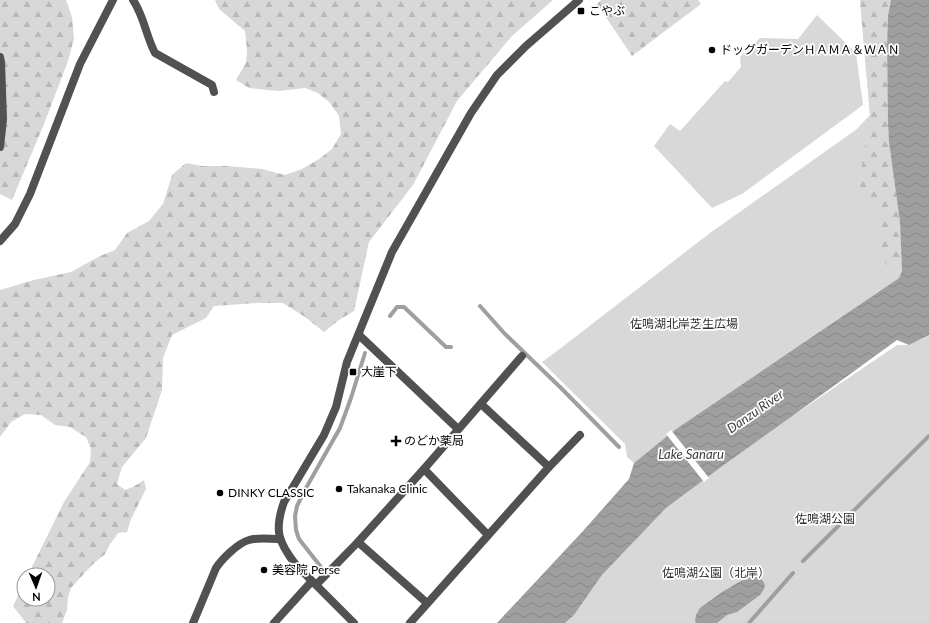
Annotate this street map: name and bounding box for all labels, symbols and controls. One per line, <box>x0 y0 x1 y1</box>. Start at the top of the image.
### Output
place label: こやぶ <box>589 3 625 18</box>
marker: こやぶ <box>576 6 586 16</box>
place label: ドッグガーデンＨＡＭＡ＆ＷＡＮ <box>720 42 900 57</box>
marker: ドッグガーデンＨＡＭＡ＆ＷＡＮ <box>707 45 717 55</box>
park label: 佐鳴湖北岸芝生広場 <box>630 316 738 331</box>
place label: 大崖下 <box>361 364 397 379</box>
marker: 大崖下 <box>348 367 358 377</box>
water label: Danzu River <box>724 385 787 436</box>
place label: のどか薬局 <box>404 433 464 448</box>
marker: のどか薬局 <box>391 436 401 446</box>
water label: Lake Sanaru <box>658 446 724 462</box>
place label: Takanaka Clinic <box>347 481 428 496</box>
marker: Takanaka Clinic <box>334 484 344 494</box>
place label: DINKY CLASSIC <box>228 485 314 500</box>
marker: DINKY CLASSIC <box>215 488 225 498</box>
park label: 佐鳴湖公園 <box>795 511 855 526</box>
place label: 美容院 Perse <box>272 562 340 577</box>
marker: 美容院 Perse <box>259 565 269 575</box>
park label: 佐鳴湖公園（北岸） <box>662 565 770 580</box>
north arrow <box>16 567 56 607</box>
text: N <box>32 591 41 604</box>

